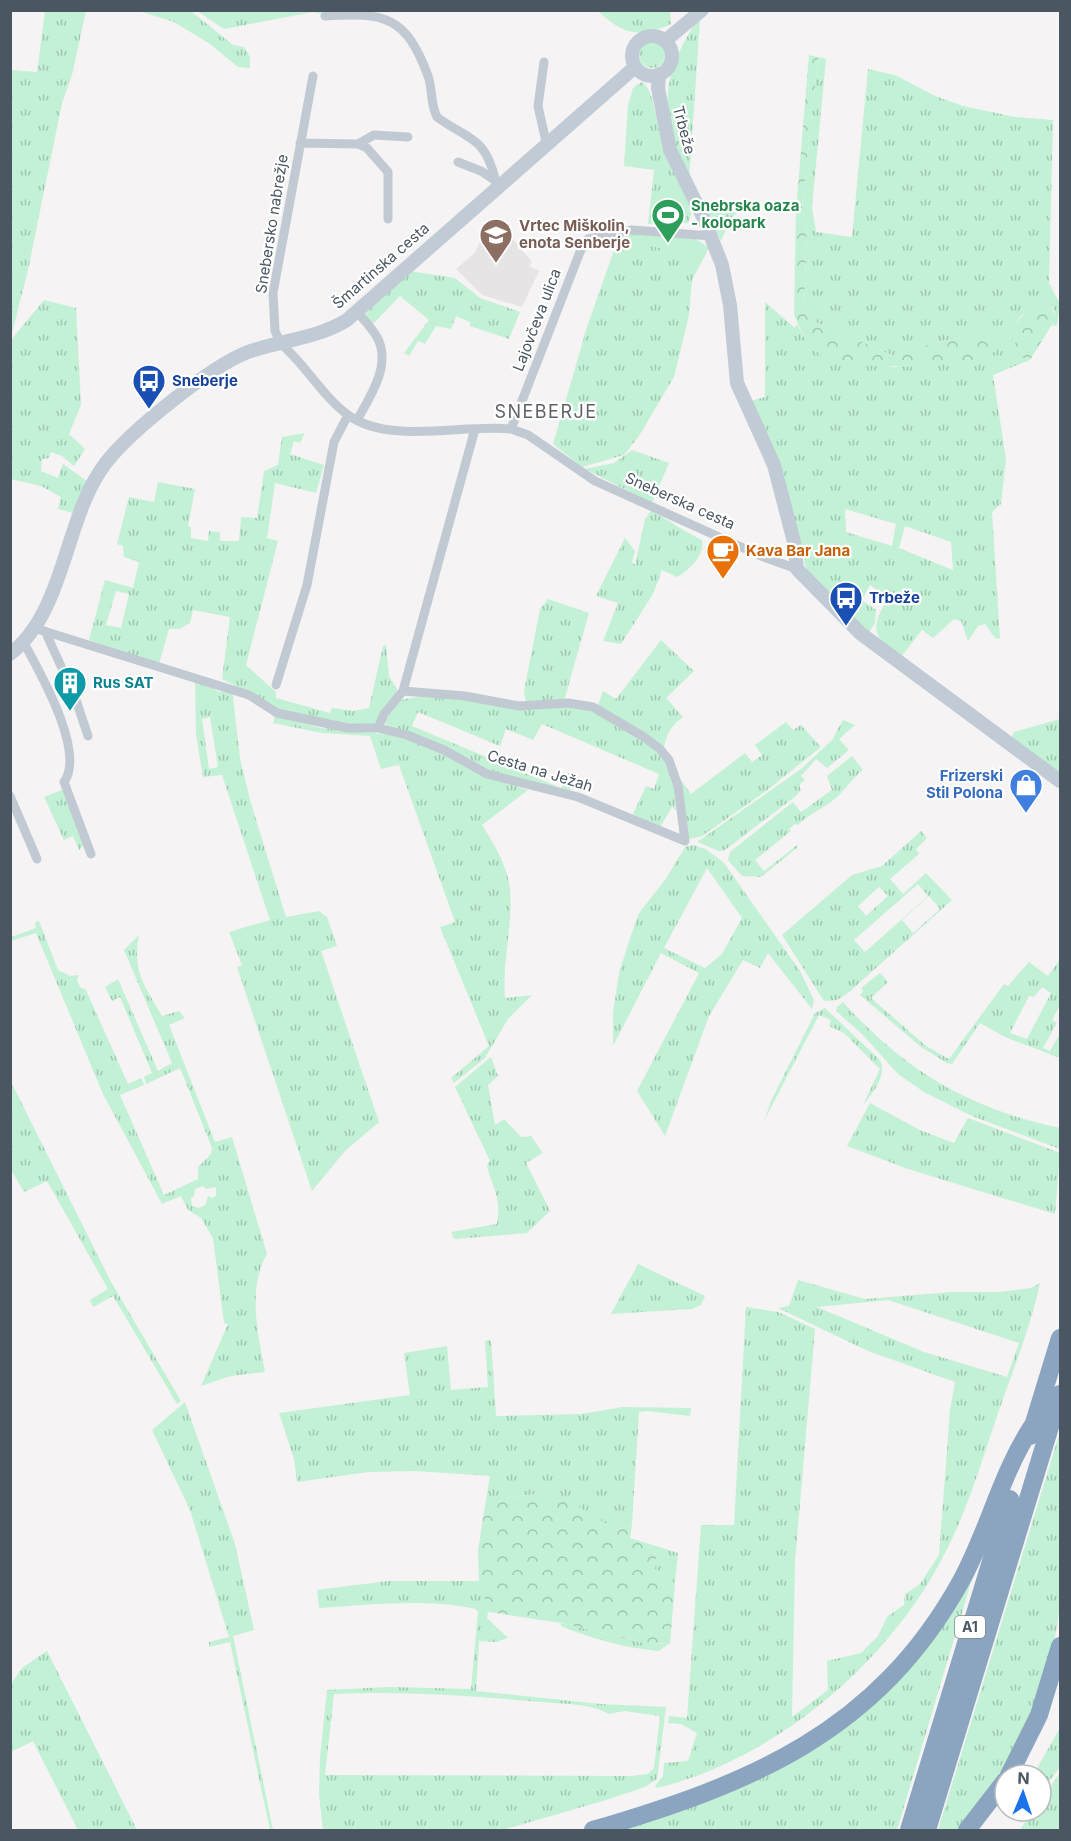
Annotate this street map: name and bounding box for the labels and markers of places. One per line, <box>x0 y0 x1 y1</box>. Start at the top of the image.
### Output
place label: Snebrska oaza - kolopark <box>691 196 799 232</box>
sports icon: Snebrska oaza - kolopark <box>650 197 686 244</box>
place label: Vrtec Miškolin, enota Senberje <box>519 216 630 252</box>
school or university icon: Vrtec Miškolin, enota Senberje <box>478 217 514 264</box>
bus stop icon: Sneberje <box>131 363 167 410</box>
place label: Sneberje <box>172 371 238 390</box>
cafe icon: Kava Bar Jana <box>705 533 741 580</box>
place label: Kava Bar Jana <box>746 541 850 560</box>
bus stop icon: Trbeže <box>828 580 864 627</box>
place label: Trbeže <box>869 588 920 607</box>
building icon: Rus SAT <box>52 665 88 712</box>
place label: Rus SAT <box>93 673 154 692</box>
place label: Frizerski Stil Polona <box>926 766 1003 802</box>
shop icon: Frizerski Stil Polona <box>1008 767 1044 814</box>

